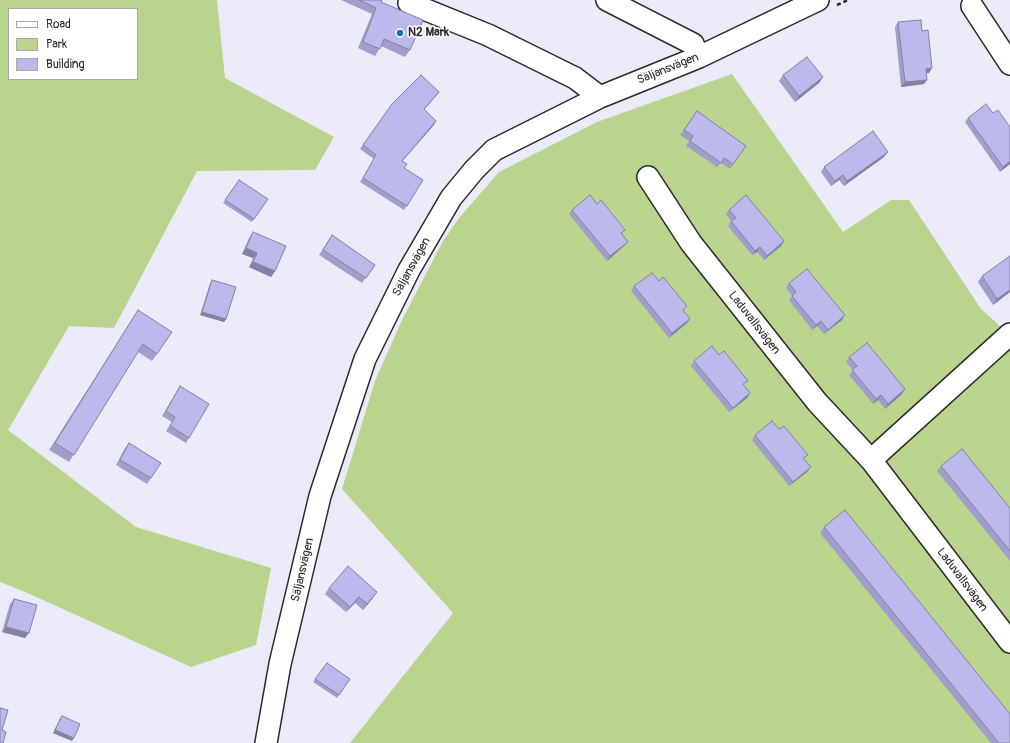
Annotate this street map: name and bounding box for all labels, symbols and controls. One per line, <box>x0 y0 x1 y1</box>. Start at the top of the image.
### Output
legend <box>8 8 138 80</box>
text: Road <box>46 17 71 32</box>
place label: N2 Mark <box>408 26 449 40</box>
marker: N2 Mark <box>395 28 405 38</box>
text: Park <box>46 37 67 52</box>
street label: Säljansvägen <box>635 50 701 88</box>
text: Building <box>46 57 85 72</box>
street label: Säljansvägen <box>390 235 434 299</box>
street label: Laduvallsvägen <box>725 289 783 357</box>
street label: Säljansvägen <box>289 537 317 603</box>
street label: Laduvallsvägen <box>933 545 991 615</box>

